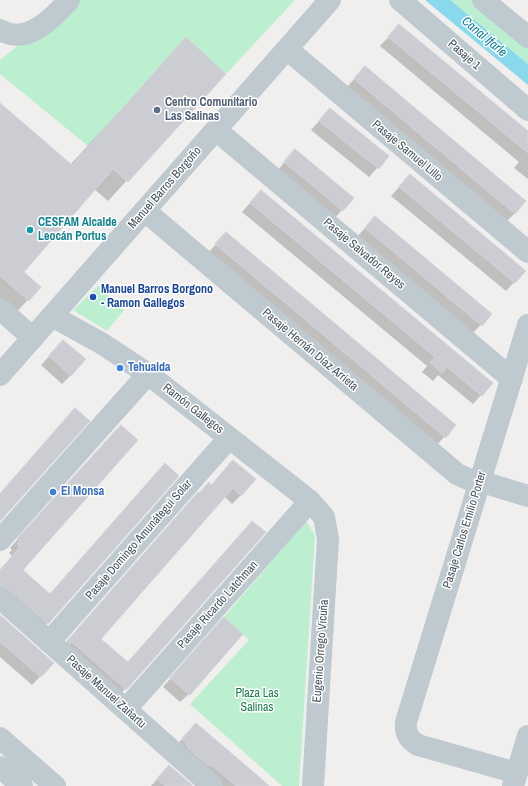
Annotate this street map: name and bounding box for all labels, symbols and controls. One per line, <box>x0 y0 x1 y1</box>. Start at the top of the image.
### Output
water label: Canal Ifarle <box>458 14 510 60</box>
street label: Pasaje 1 <box>445 37 483 73</box>
place label: Centro Comunitario Las Salinas <box>165 96 257 124</box>
marker: Centro Comunitario Las Salinas <box>152 105 162 115</box>
street label: Pasaje Samuel Lillo <box>369 118 445 184</box>
street label: Manuel Barros Borgoño <box>125 144 205 232</box>
place label: CESFAM Alcalde Leocán Portus <box>38 216 117 244</box>
street label: Pasaje Salvador Reyes <box>320 216 408 292</box>
marker: CESFAM Alcalde Leocán Portus <box>25 225 35 235</box>
place label: Manuel Barros Borgono - Ramon Gallegos <box>101 283 213 311</box>
marker: Manuel Barros Borgono - Ramon Gallegos <box>88 292 98 302</box>
street label: Pasaje Hernán Díaz Arrieta <box>259 306 361 394</box>
place label: Tehualda <box>128 361 170 375</box>
marker: Tehualda <box>115 363 125 373</box>
street label: Ramón Gallegos <box>160 381 226 437</box>
street label: Pasaje Carlos Emilio Porter <box>440 470 490 590</box>
street label: Pasaje Domingo Amunátegui Solar <box>83 477 195 603</box>
place label: El Monsa <box>61 485 104 499</box>
marker: El Monsa <box>48 487 58 497</box>
street label: Pasaje Ricardo Latchman <box>175 558 261 652</box>
street label: Eugenio Orrego Vicuña <box>310 599 332 703</box>
street label: Pasaje Manuel Zañartu <box>63 653 149 731</box>
park label: Plaza Las Salinas <box>235 687 279 715</box>

